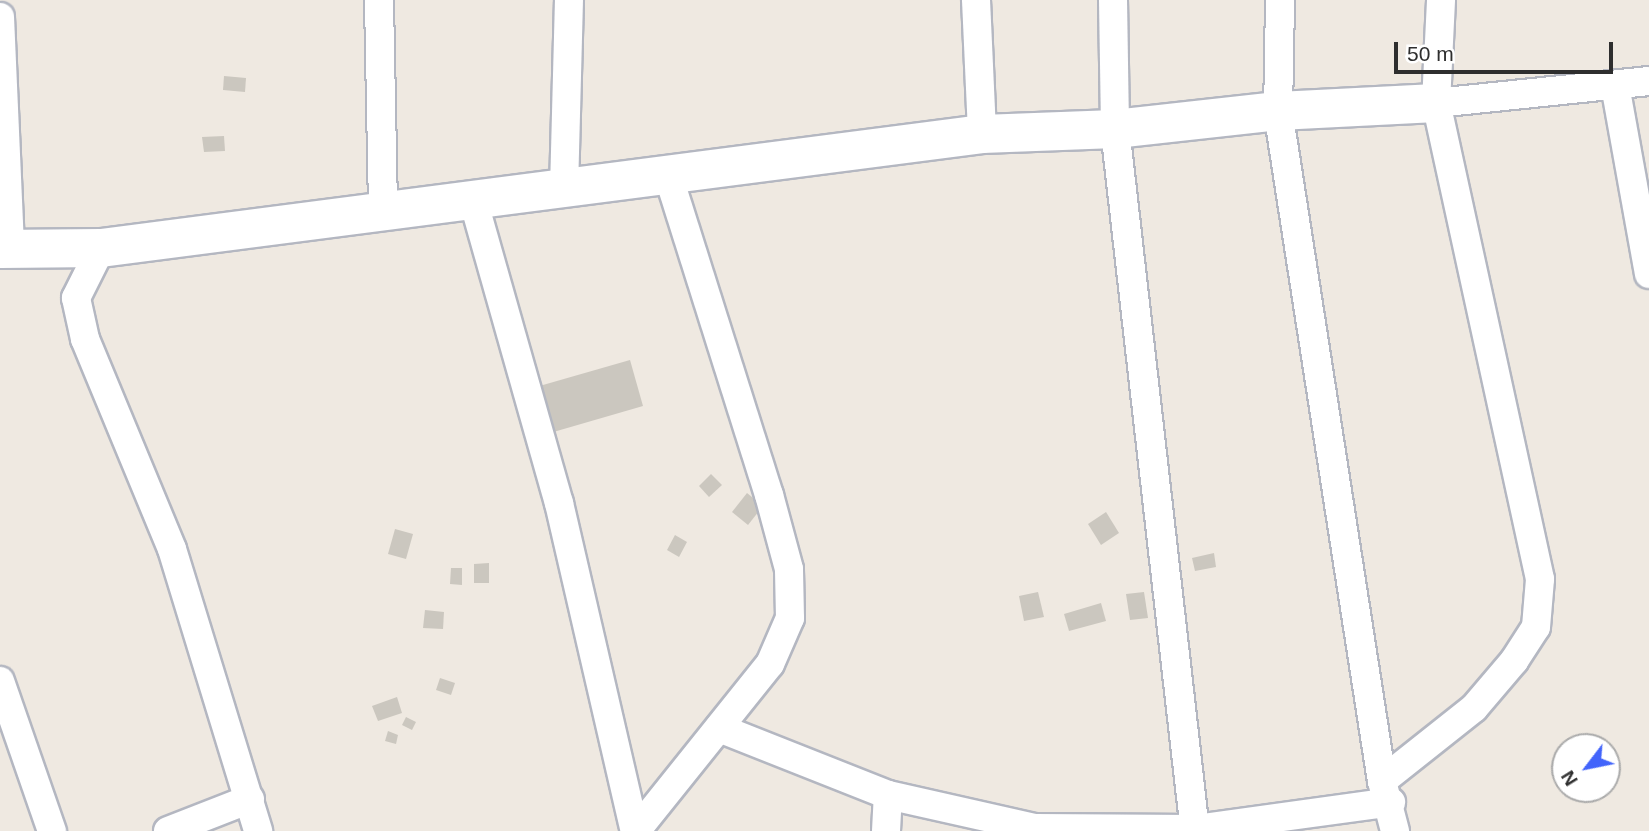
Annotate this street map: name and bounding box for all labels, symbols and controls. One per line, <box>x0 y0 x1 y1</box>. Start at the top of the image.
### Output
scale bar <box>1397 28 1616 72</box>
text: 50 m <box>1407 42 1454 65</box>
north arrow <box>1551 733 1621 803</box>
text: N <box>1557 767 1582 790</box>

